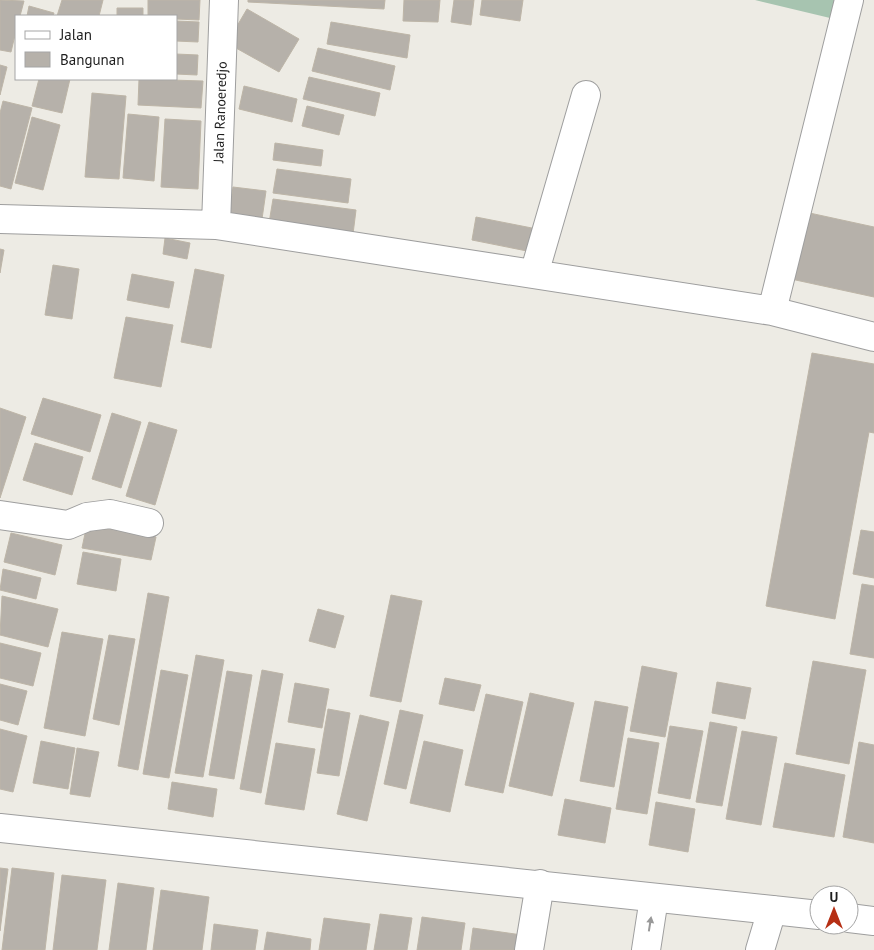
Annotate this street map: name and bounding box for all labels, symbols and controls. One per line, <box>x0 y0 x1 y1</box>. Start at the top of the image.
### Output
legend <box>15 15 178 80</box>
text: Jalan <box>59 25 92 44</box>
text: Bangunan <box>60 50 124 69</box>
street label: Jalan Ranoeredjo <box>209 61 231 164</box>
north arrow <box>809 885 859 935</box>
text: U <box>830 888 838 906</box>
one-way arrow <box>646 916 654 932</box>

